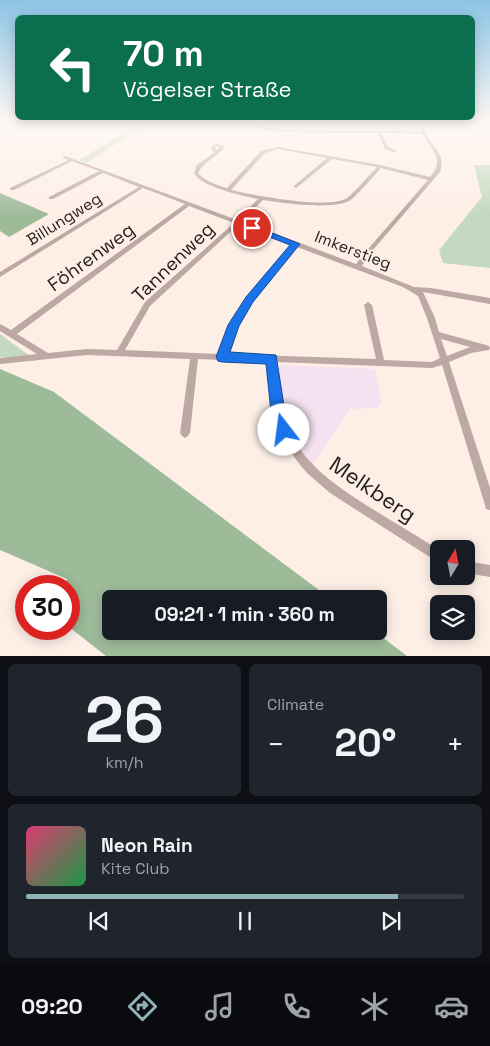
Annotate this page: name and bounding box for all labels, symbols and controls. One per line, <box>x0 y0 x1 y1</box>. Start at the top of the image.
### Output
text: 70 m <box>123 32 204 76</box>
icon: left <box>40 35 105 100</box>
text: Vögelser Straße <box>123 75 292 103</box>
street label: Billungweg <box>23 188 105 250</box>
pin <box>231 207 273 249</box>
icon: arrive <box>238 214 266 242</box>
street label: Föhrenweg <box>43 217 139 297</box>
street label: Tannenweg <box>127 217 219 307</box>
street label: Imkerstieg <box>312 226 394 274</box>
position arrow <box>257 403 309 455</box>
street label: Melkberg <box>324 450 422 528</box>
north arrow <box>430 540 475 585</box>
map controls <box>430 540 475 640</box>
speed limit sign: 30 <box>15 575 80 640</box>
button: layers <box>430 595 475 640</box>
text: 09:21 · 1 min · 360 m <box>154 602 335 627</box>
text: 26 <box>85 678 164 761</box>
text: Climate <box>267 694 324 715</box>
text: 20° <box>334 719 397 767</box>
text: − <box>267 726 284 762</box>
text: + <box>447 726 464 762</box>
text: km/h <box>105 752 144 773</box>
text: Neon Rain <box>101 833 193 858</box>
text: Kite Club <box>101 858 170 879</box>
icon: previous <box>85 907 113 935</box>
icon: pause <box>231 907 259 935</box>
icon: next <box>377 907 405 935</box>
icon: directions <box>125 989 160 1024</box>
icon: music <box>202 989 237 1024</box>
icon: phone <box>279 989 314 1024</box>
icon: climate <box>357 989 392 1024</box>
icon: car <box>434 989 469 1024</box>
text: 09:20 <box>21 992 83 1020</box>

